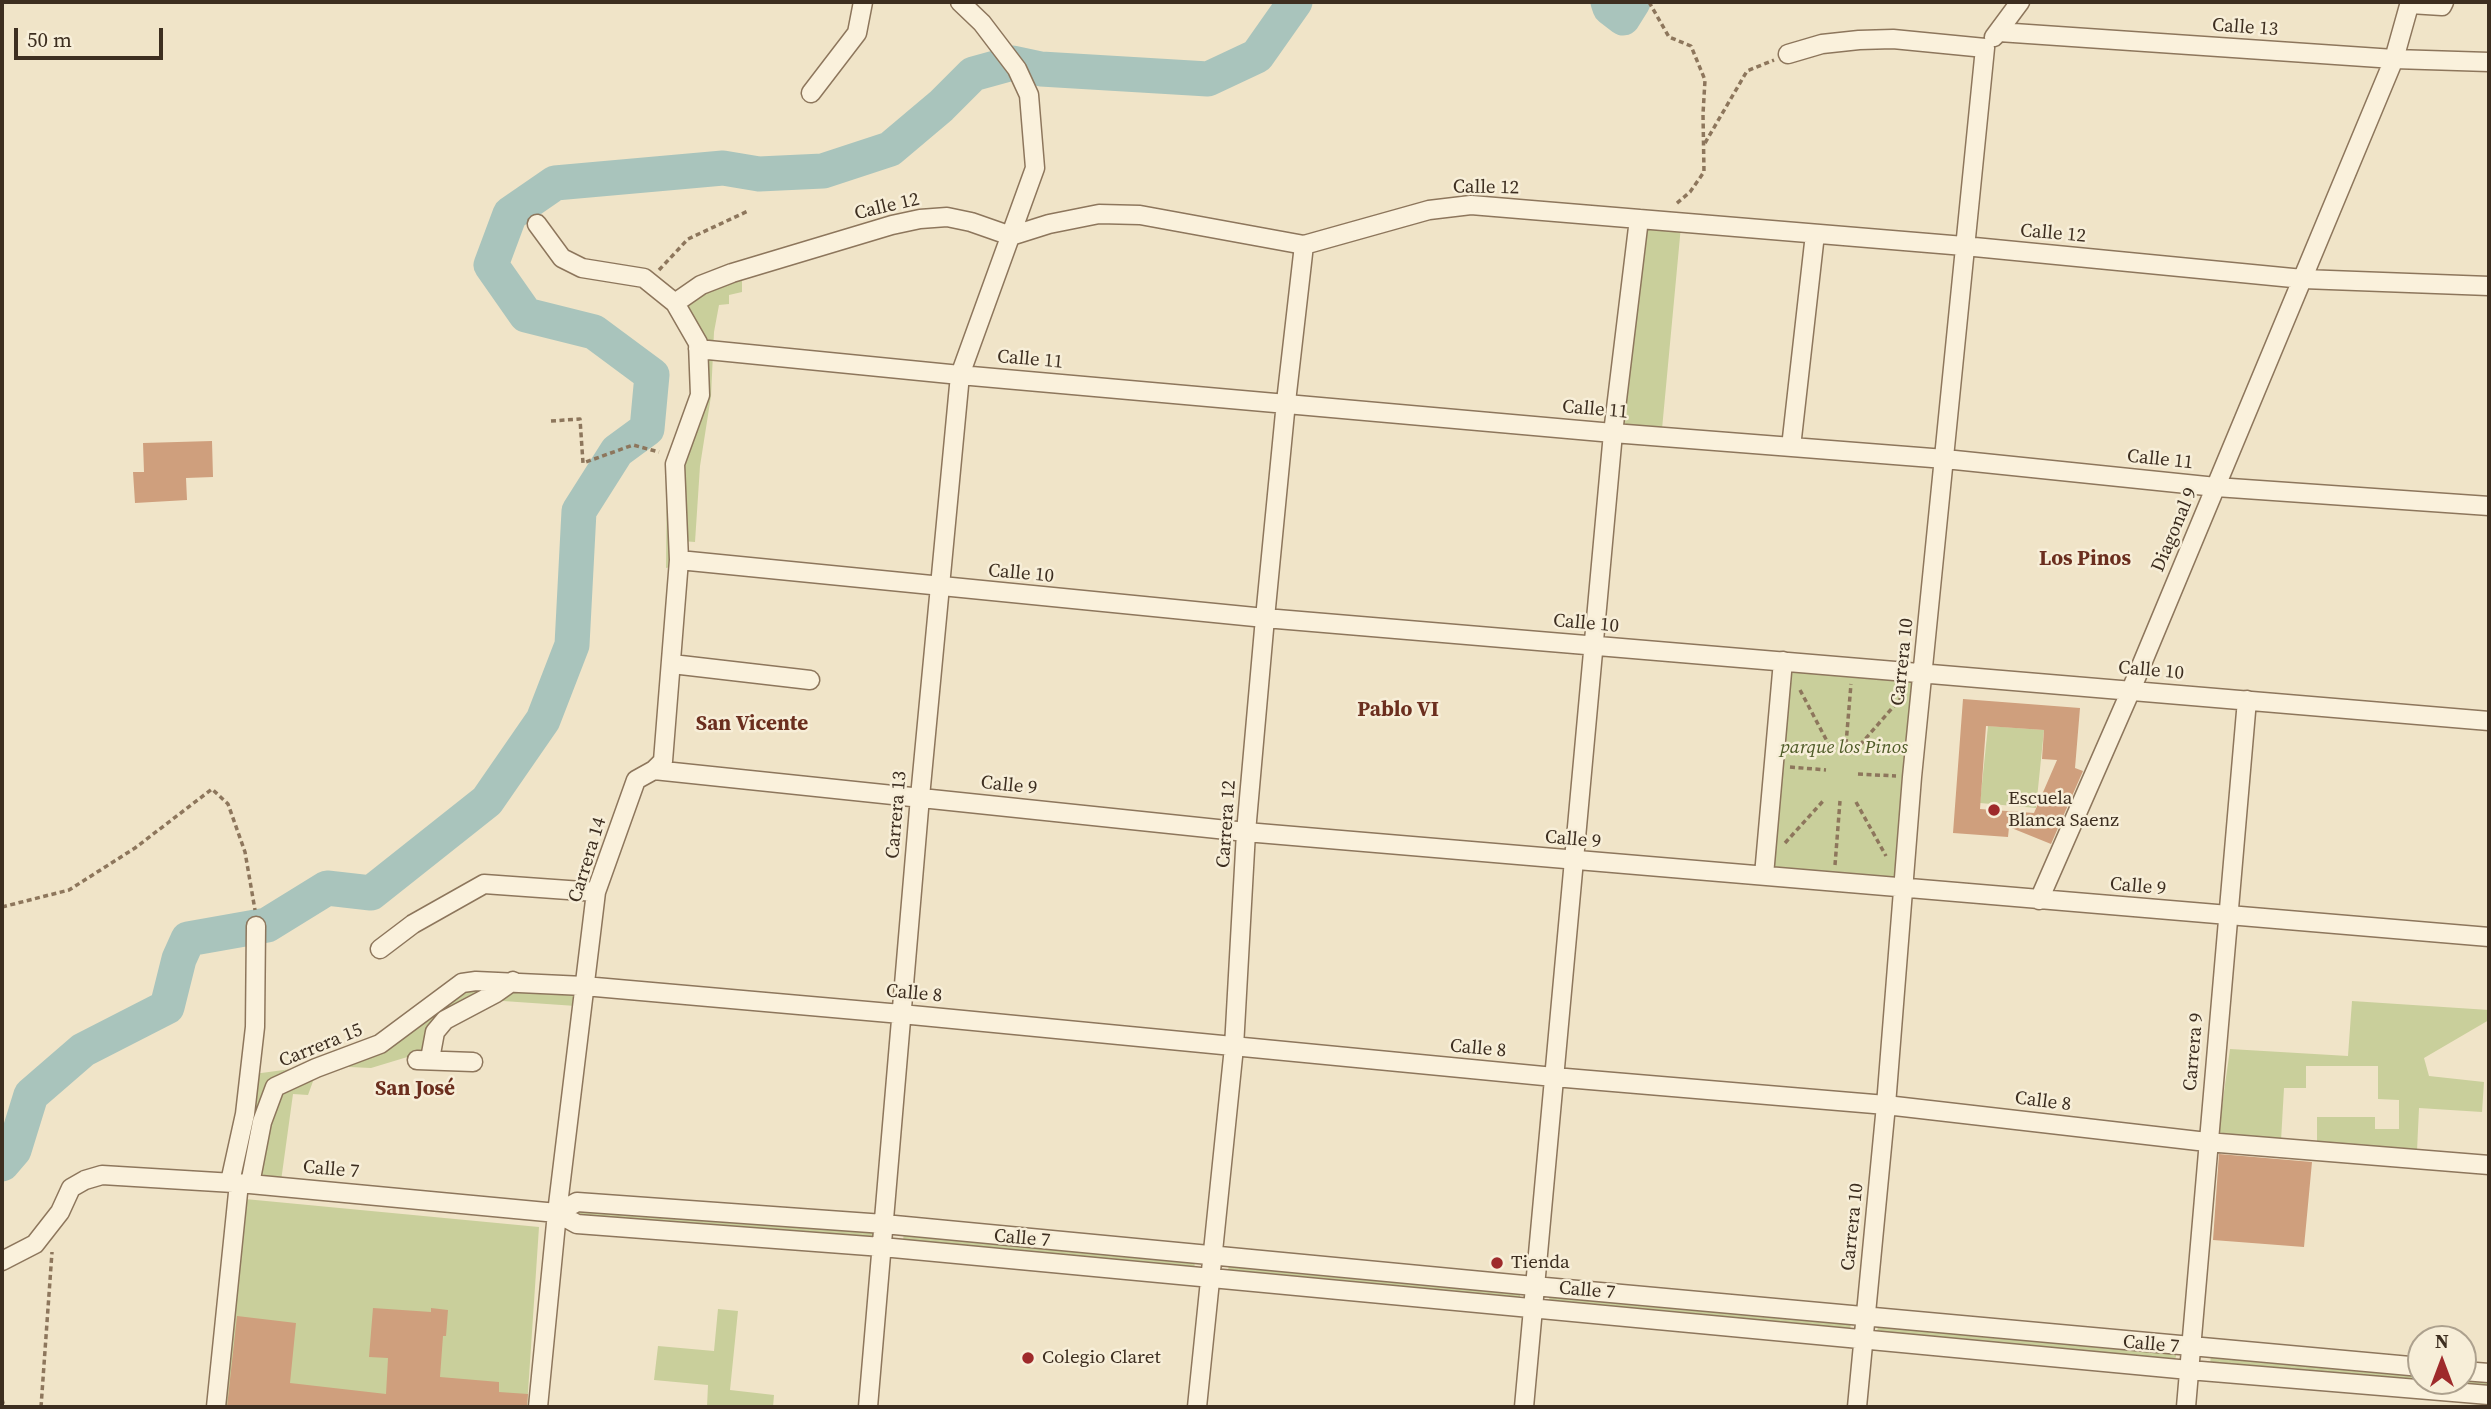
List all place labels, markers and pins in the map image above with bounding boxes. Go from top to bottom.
place label: Escuela Blanca Saenz [2008,788,2119,832]
marker: Escuela Blanca Saenz [1986,802,2002,818]
place label: Tienda [1511,1252,1570,1274]
marker: Tienda [1489,1255,1505,1271]
place label: Colegio Claret [1042,1347,1161,1369]
marker: Colegio Claret [1020,1350,1036,1366]

